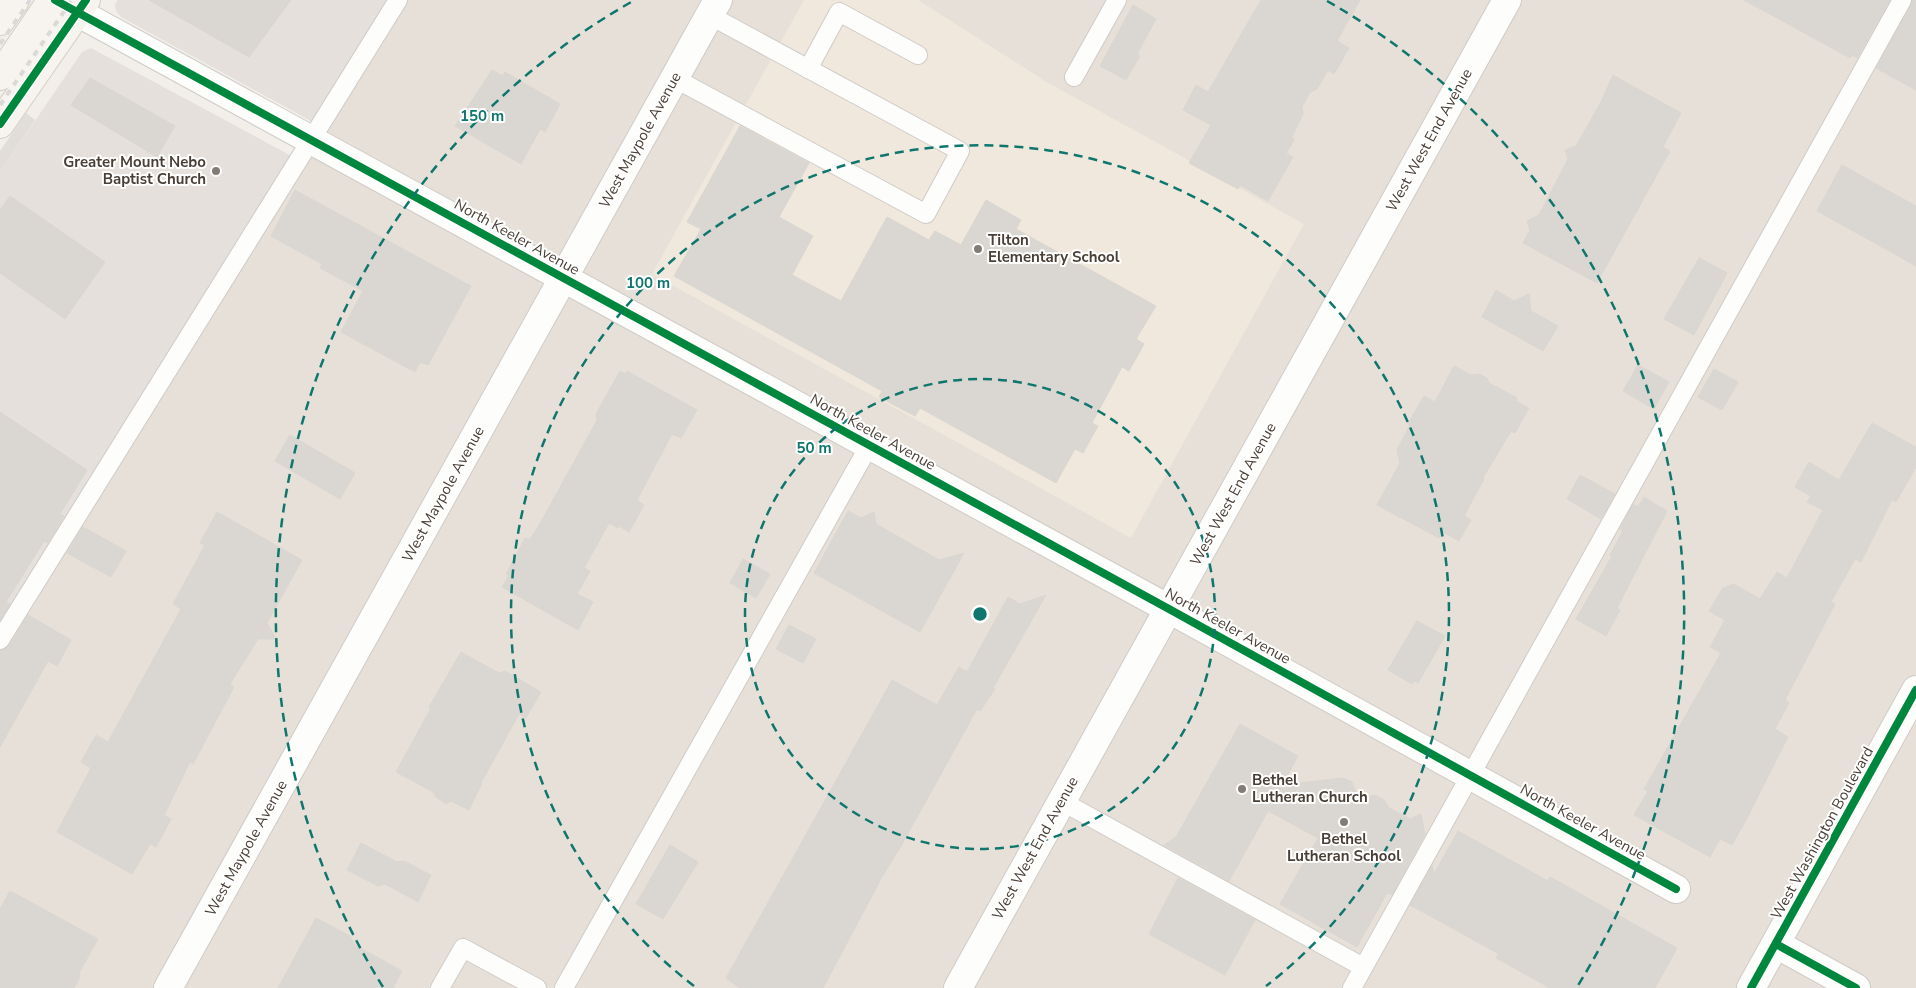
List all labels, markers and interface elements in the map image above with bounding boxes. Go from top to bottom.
street label: West West End Avenue [1381,65,1477,215]
street label: West Maypole Avenue [594,68,686,212]
text: 150 m [460,106,504,126]
place label: Greater Mount Nebo Baptist Church [63,152,206,189]
marker: Greater Mount Nebo Baptist Church [210,165,222,177]
street label: North Keeler Avenue [451,194,583,280]
place label: Tilton Elementary School [988,230,1120,267]
marker: Tilton Elementary School [972,243,984,255]
text: 100 m [626,273,670,293]
street label: North Keeler Avenue [807,389,939,475]
street label: West West End Avenue [1185,419,1281,569]
street label: West Maypole Avenue [397,422,489,566]
text: 50 m [796,438,832,458]
street label: North Keeler Avenue [1162,583,1294,669]
centre of rings [971,605,989,623]
street label: West Washington Boulevard [1766,743,1878,923]
place label: Bethel Lutheran Church [1252,770,1368,807]
street label: West West End Avenue [987,773,1083,923]
street label: West Maypole Avenue [200,776,292,920]
street label: North Keeler Avenue [1517,779,1649,865]
marker: Bethel Lutheran Church [1236,783,1248,795]
marker: Bethel Lutheran School [1338,816,1350,828]
place label: Bethel Lutheran School [1287,829,1401,866]

